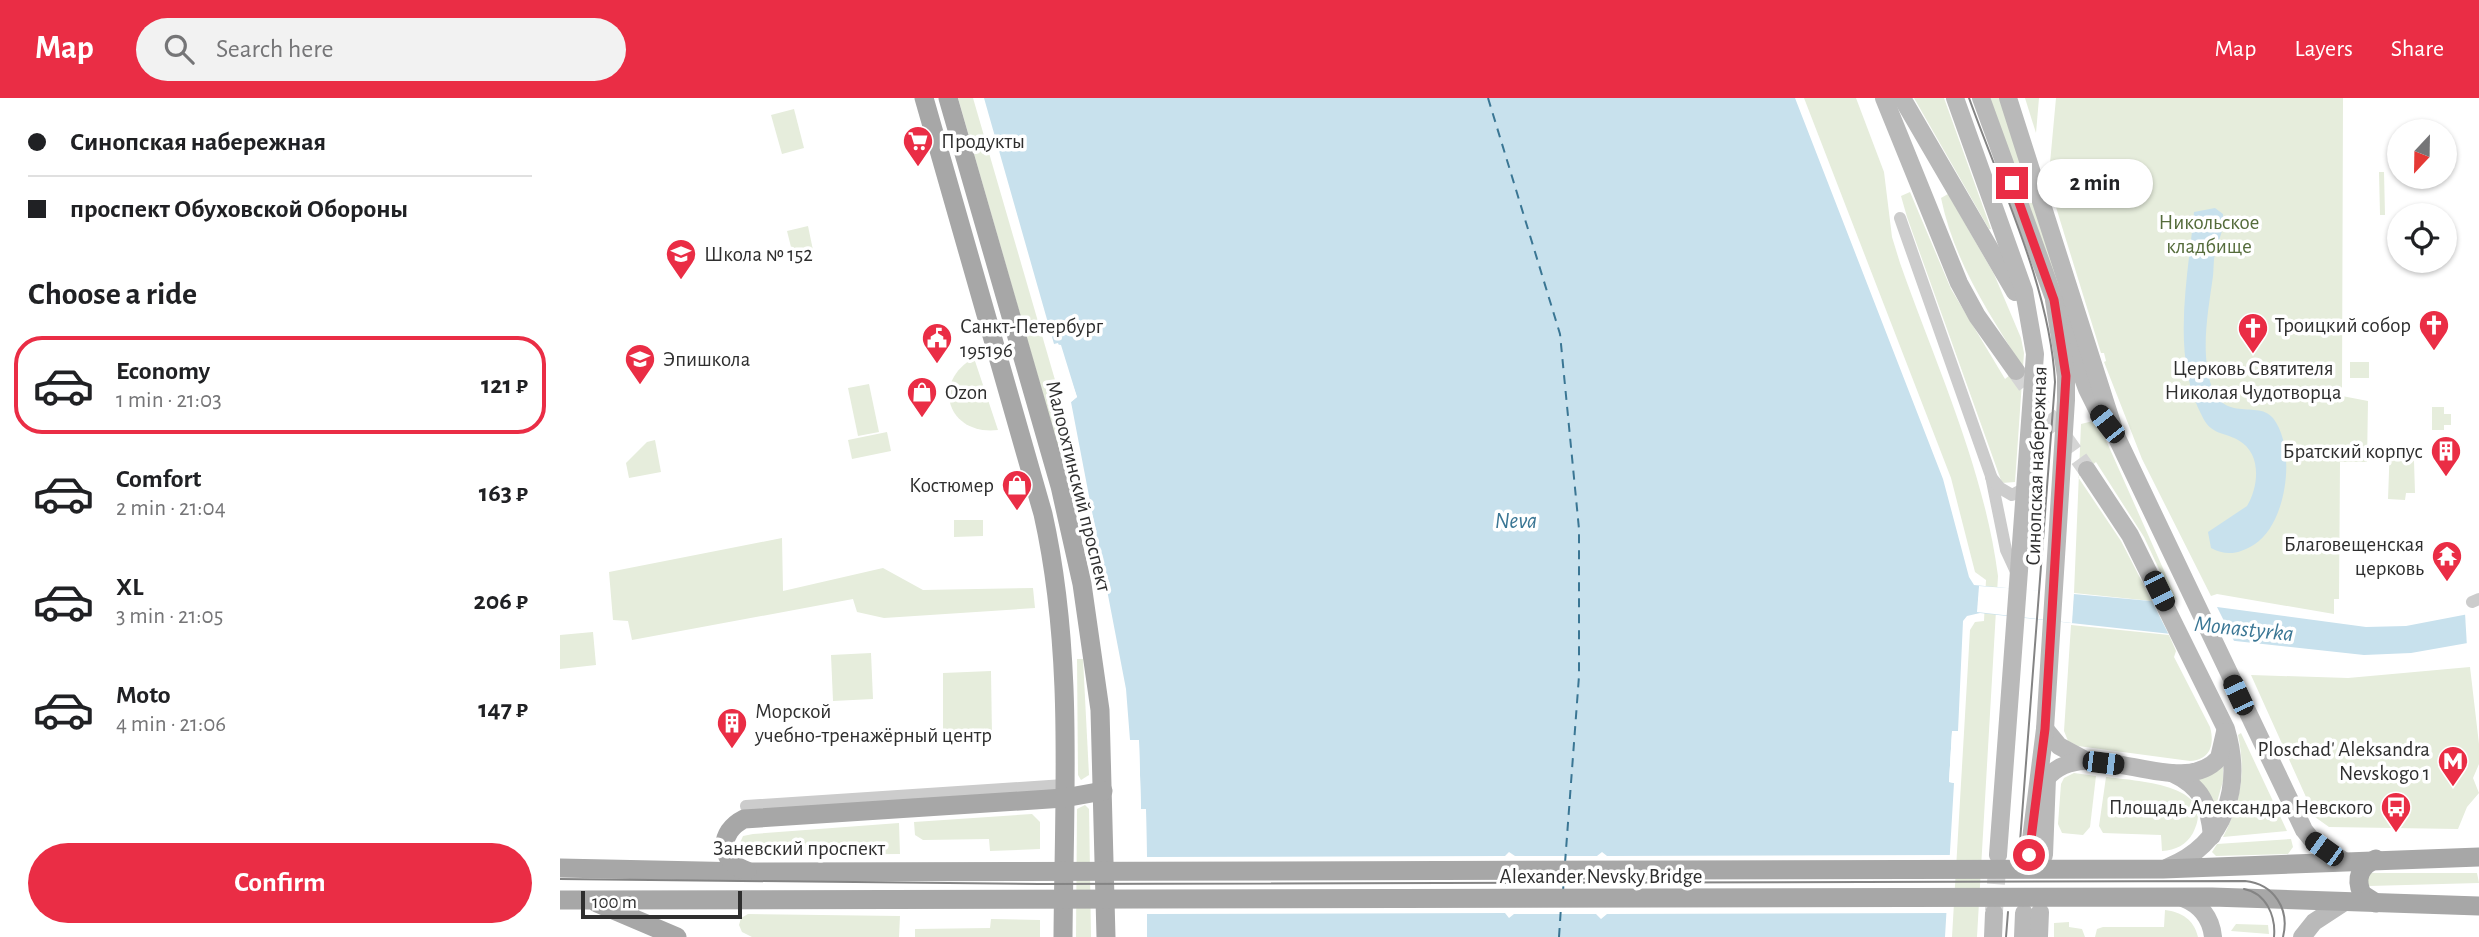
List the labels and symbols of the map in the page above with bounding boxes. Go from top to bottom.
north arrow [2387,119,2457,189]
supermarket icon: Продукты [901,124,935,168]
place label: Продукты [941,131,1025,152]
callout: 2 min [2036,158,2152,208]
route end [1996,167,2028,199]
park label: Никольское кладбище [2159,212,2259,257]
school or university icon: Школа № 152 [664,237,698,281]
place label: Школа № 152 [704,244,813,265]
church icon: Троицкий собор [2417,308,2451,352]
church icon: Церковь Святителя Николая Чудотворца [2236,311,2270,355]
place label: Троицкий собор [2275,315,2411,336]
place label: Санкт-Петербург 195196 [960,316,1104,361]
public building icon: Санкт-Петербург 195196 [920,321,954,365]
school or university icon: Эпишкола [623,342,657,386]
place label: Эпишкола [663,349,751,370]
place label: Церковь Святителя Николая Чудотворца [2164,358,2342,403]
street label: Синопская набережная [2023,366,2050,566]
shop icon: Ozon [905,375,939,419]
street label: Малоохтинский проспект [1042,378,1115,594]
place label: Ozon [945,382,988,403]
car [2086,401,2129,447]
building icon: Братский корпус [2429,434,2463,478]
place label: Братский корпус [2282,441,2423,462]
shop icon: Костюмер [1000,468,1034,512]
place label: Костюмер [909,475,994,496]
water label: Neva [1495,510,1537,533]
place label: Благовещенская церковь [2284,534,2424,579]
temple icon: Благовещенская церковь [2430,539,2464,583]
car [2141,568,2178,614]
water label: Monastyrka [2193,613,2295,646]
car [2220,672,2257,718]
place label: Морской учебно-тренажёрный центр [754,701,992,746]
building icon: Морской учебно-тренажёрный центр [715,706,749,750]
place label: Ploschad' Aleksandra Nevskogo 1 [2257,739,2430,784]
metro station icon: Ploschad' Aleksandra Nevskogo 1 [2436,744,2470,788]
car [2081,750,2126,776]
bus stop icon: Площадь Александра Невского [2379,790,2413,834]
place label: Площадь Александра Невского [2109,797,2373,818]
car [2301,828,2348,870]
street label: Заневский проспект [713,838,885,859]
route start [2013,839,2045,871]
street label: Alexander Nevsky Bridge [1500,866,1702,887]
scale bar [581,888,742,920]

